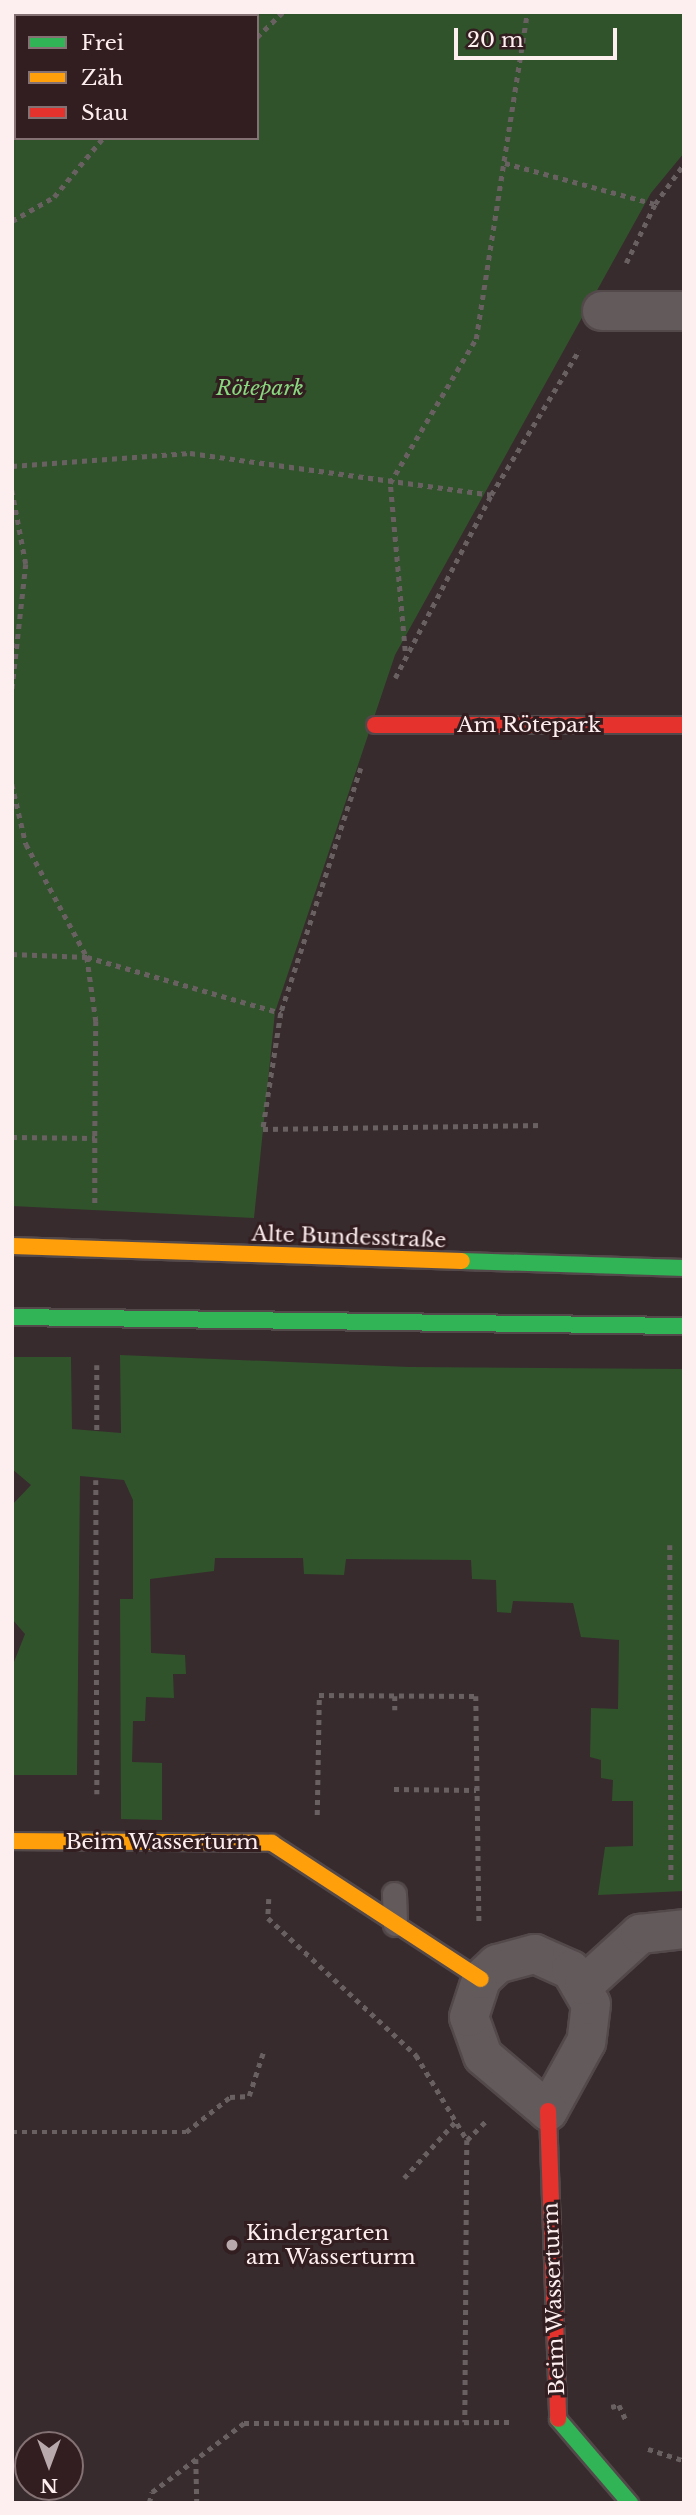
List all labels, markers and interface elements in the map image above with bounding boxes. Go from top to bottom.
legend [14,14,259,140]
scale bar [458,14,621,58]
text: 20 m [467,27,524,53]
text: Frei [81,30,124,56]
text: Zäh [81,65,123,91]
text: Stau [81,100,128,126]
park label: Rötepark [216,375,304,401]
street label: Am Rötepark [457,712,601,738]
street label: Alte Bundesstraße [251,1221,447,1253]
street label: Beim Wasserturm [65,1829,259,1855]
street label: Beim Wasserturm [538,2202,570,2396]
place label: Kindergarten am Wasserturm [246,2220,416,2270]
marker: Kindergarten am Wasserturm [224,2237,240,2253]
north arrow [14,2431,84,2501]
text: N [40,2474,58,2497]

